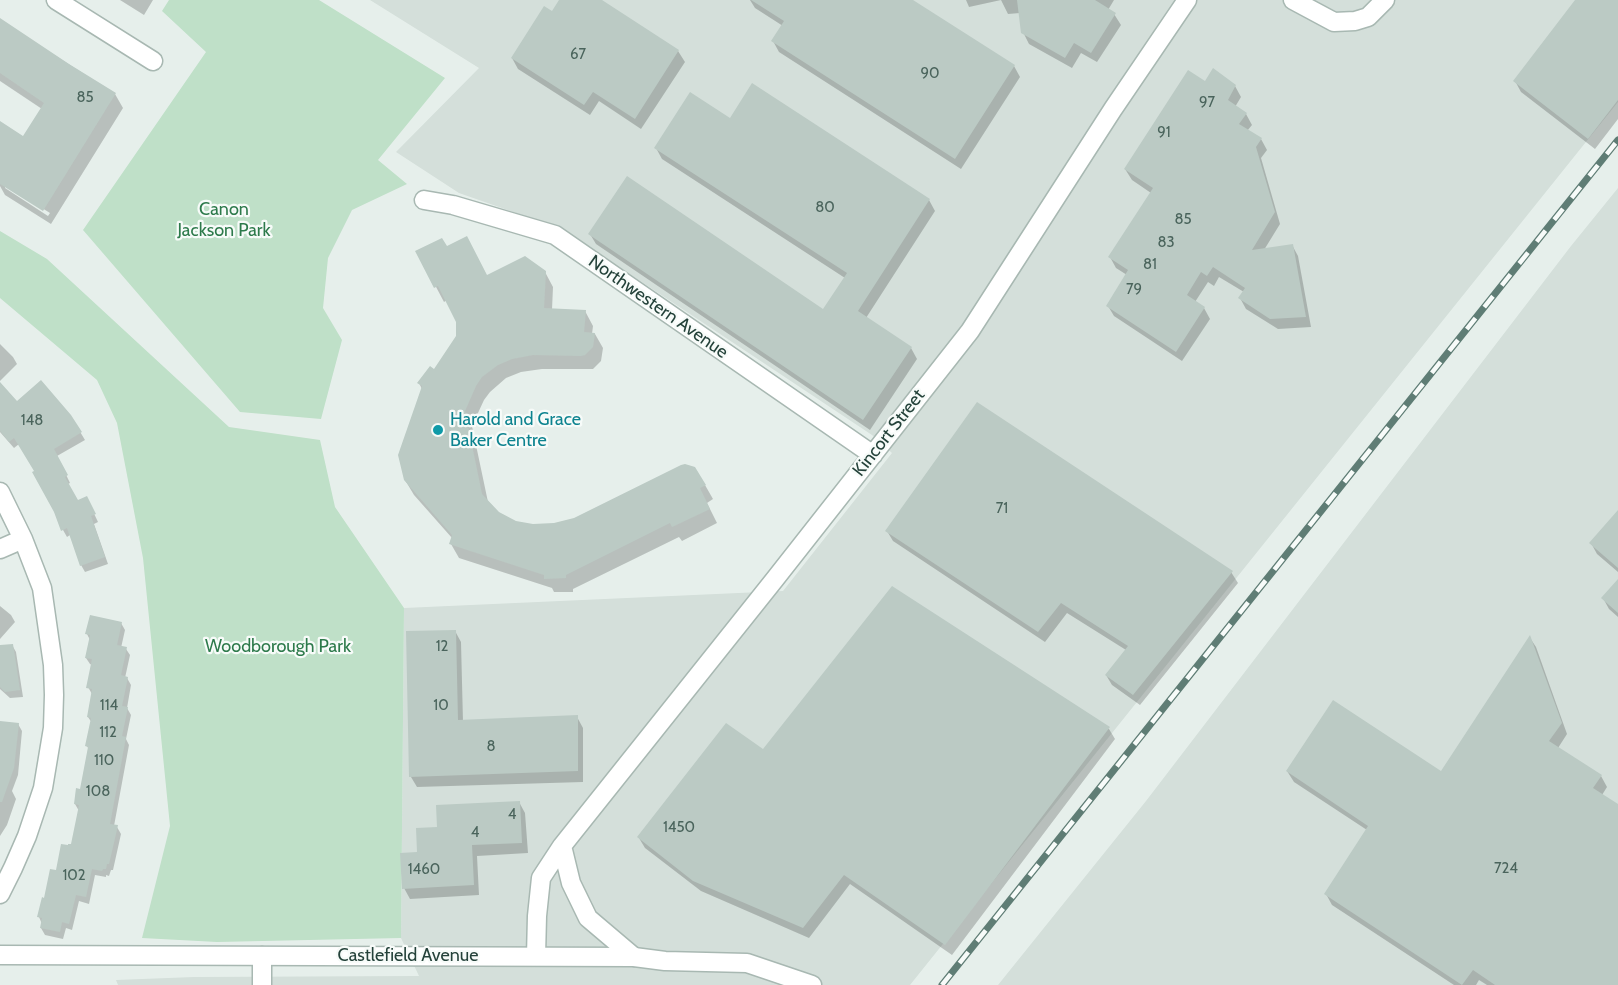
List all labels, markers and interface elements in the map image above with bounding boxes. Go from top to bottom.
house number: 67 [570,46,586,64]
house number: 90 [921,65,939,83]
house number: 85 [76,89,94,107]
house number: 97 [1199,94,1215,112]
house number: 91 [1157,124,1171,142]
park label: Canon Jackson Park [177,199,271,242]
house number: 80 [815,199,835,217]
house number: 85 [1174,211,1192,229]
house number: 83 [1157,234,1175,252]
street label: Northwestern Avenue [584,251,732,363]
house number: 81 [1143,256,1157,274]
house number: 79 [1126,281,1142,299]
street label: Kincort Street [848,385,930,481]
place label: Harold and Grace Baker Centre [450,409,581,452]
house number: 148 [21,412,43,430]
marker: Harold and Grace Baker Centre [431,423,445,437]
house number: 71 [996,500,1008,518]
park label: Woodborough Park [205,636,351,658]
house number: 12 [436,638,448,656]
house number: 114 [100,697,118,715]
house number: 10 [433,697,449,715]
house number: 112 [99,724,117,742]
house number: 8 [486,738,496,756]
house number: 110 [94,752,114,770]
house number: 108 [86,783,110,801]
house number: 4 [508,806,516,824]
house number: 1450 [663,819,695,837]
house number: 4 [471,824,479,842]
house number: 724 [1494,860,1518,878]
house number: 1460 [408,861,440,879]
house number: 102 [62,867,86,885]
street label: Castlefield Avenue [338,945,478,967]

